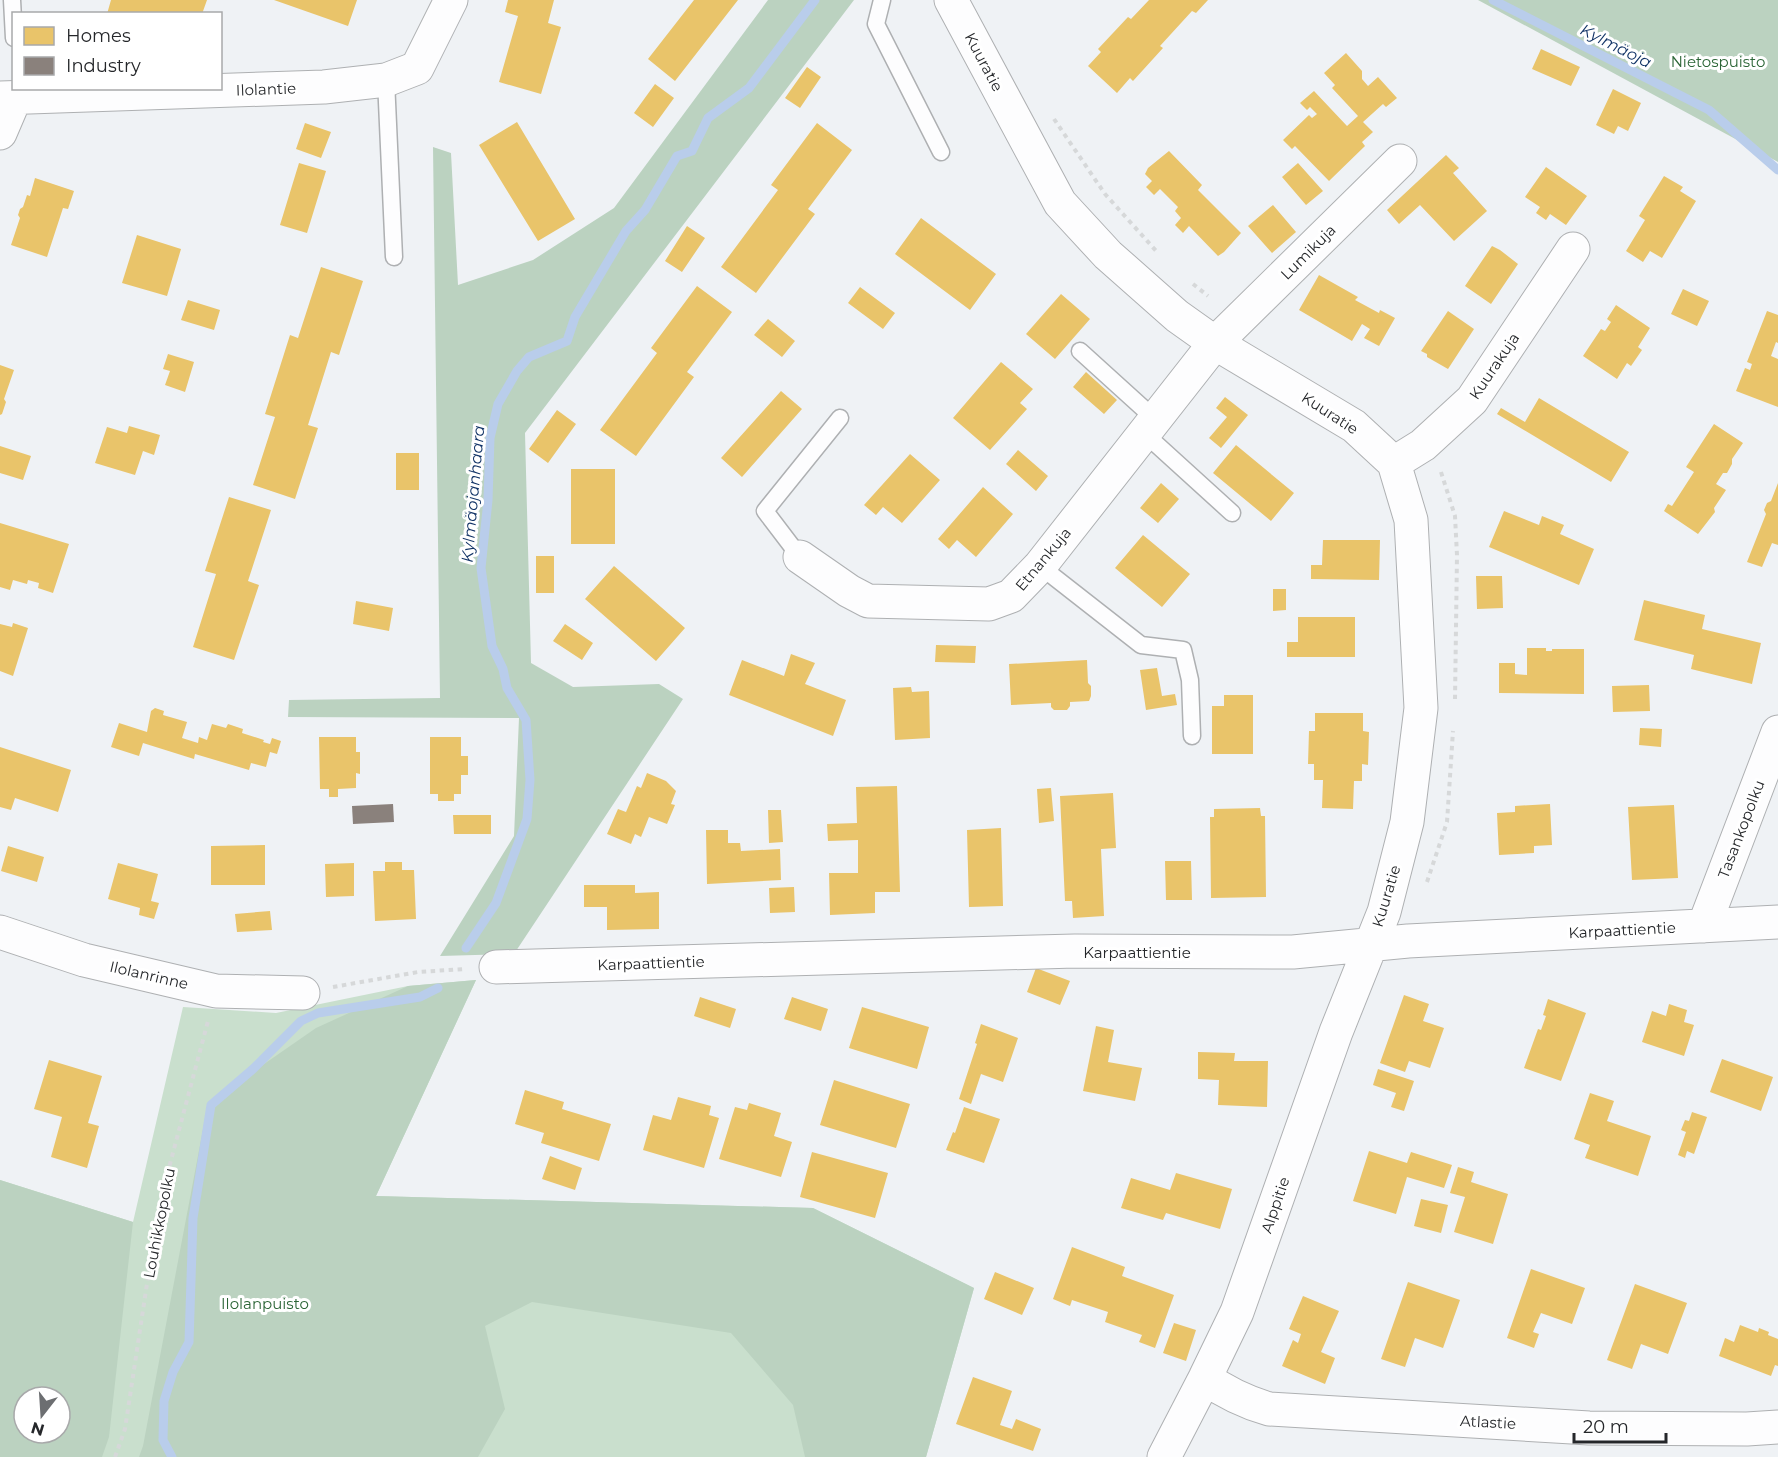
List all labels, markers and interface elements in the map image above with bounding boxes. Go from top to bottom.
legend [12,12,222,90]
water label: Kylmäoja [1577,20,1655,72]
text: Homes [66,25,131,47]
street label: Kuuratie [961,29,1007,95]
park label: Nietospuisto [1671,52,1765,71]
text: Industry [66,55,141,77]
street label: Ilolantie [236,78,296,100]
street label: Lumikuja [1276,220,1340,284]
street label: Kuurakuja [1465,329,1523,403]
street label: Kuuratie [1298,388,1362,438]
water label: Kylmäojanhaara [458,424,488,563]
street label: Etnankuja [1011,523,1075,595]
street label: Tasankopolku [1714,777,1768,881]
street label: Kuuratie [1368,863,1404,929]
street label: Karpaattientie [1568,918,1676,942]
street label: Karpaattientie [1083,943,1191,962]
street label: Karpaattientie [597,952,705,974]
street label: Ilolanrinne [108,957,190,993]
street label: Louhikkopolku [139,1166,179,1280]
street label: Alppitie [1257,1174,1293,1236]
park label: Ilolanpuisto [221,1294,309,1313]
north arrow [12,1385,72,1445]
scale bar [1574,1406,1666,1444]
street label: Atlastie [1459,1411,1517,1433]
text: 20 m [1583,1416,1629,1438]
text: N [29,1418,47,1440]

